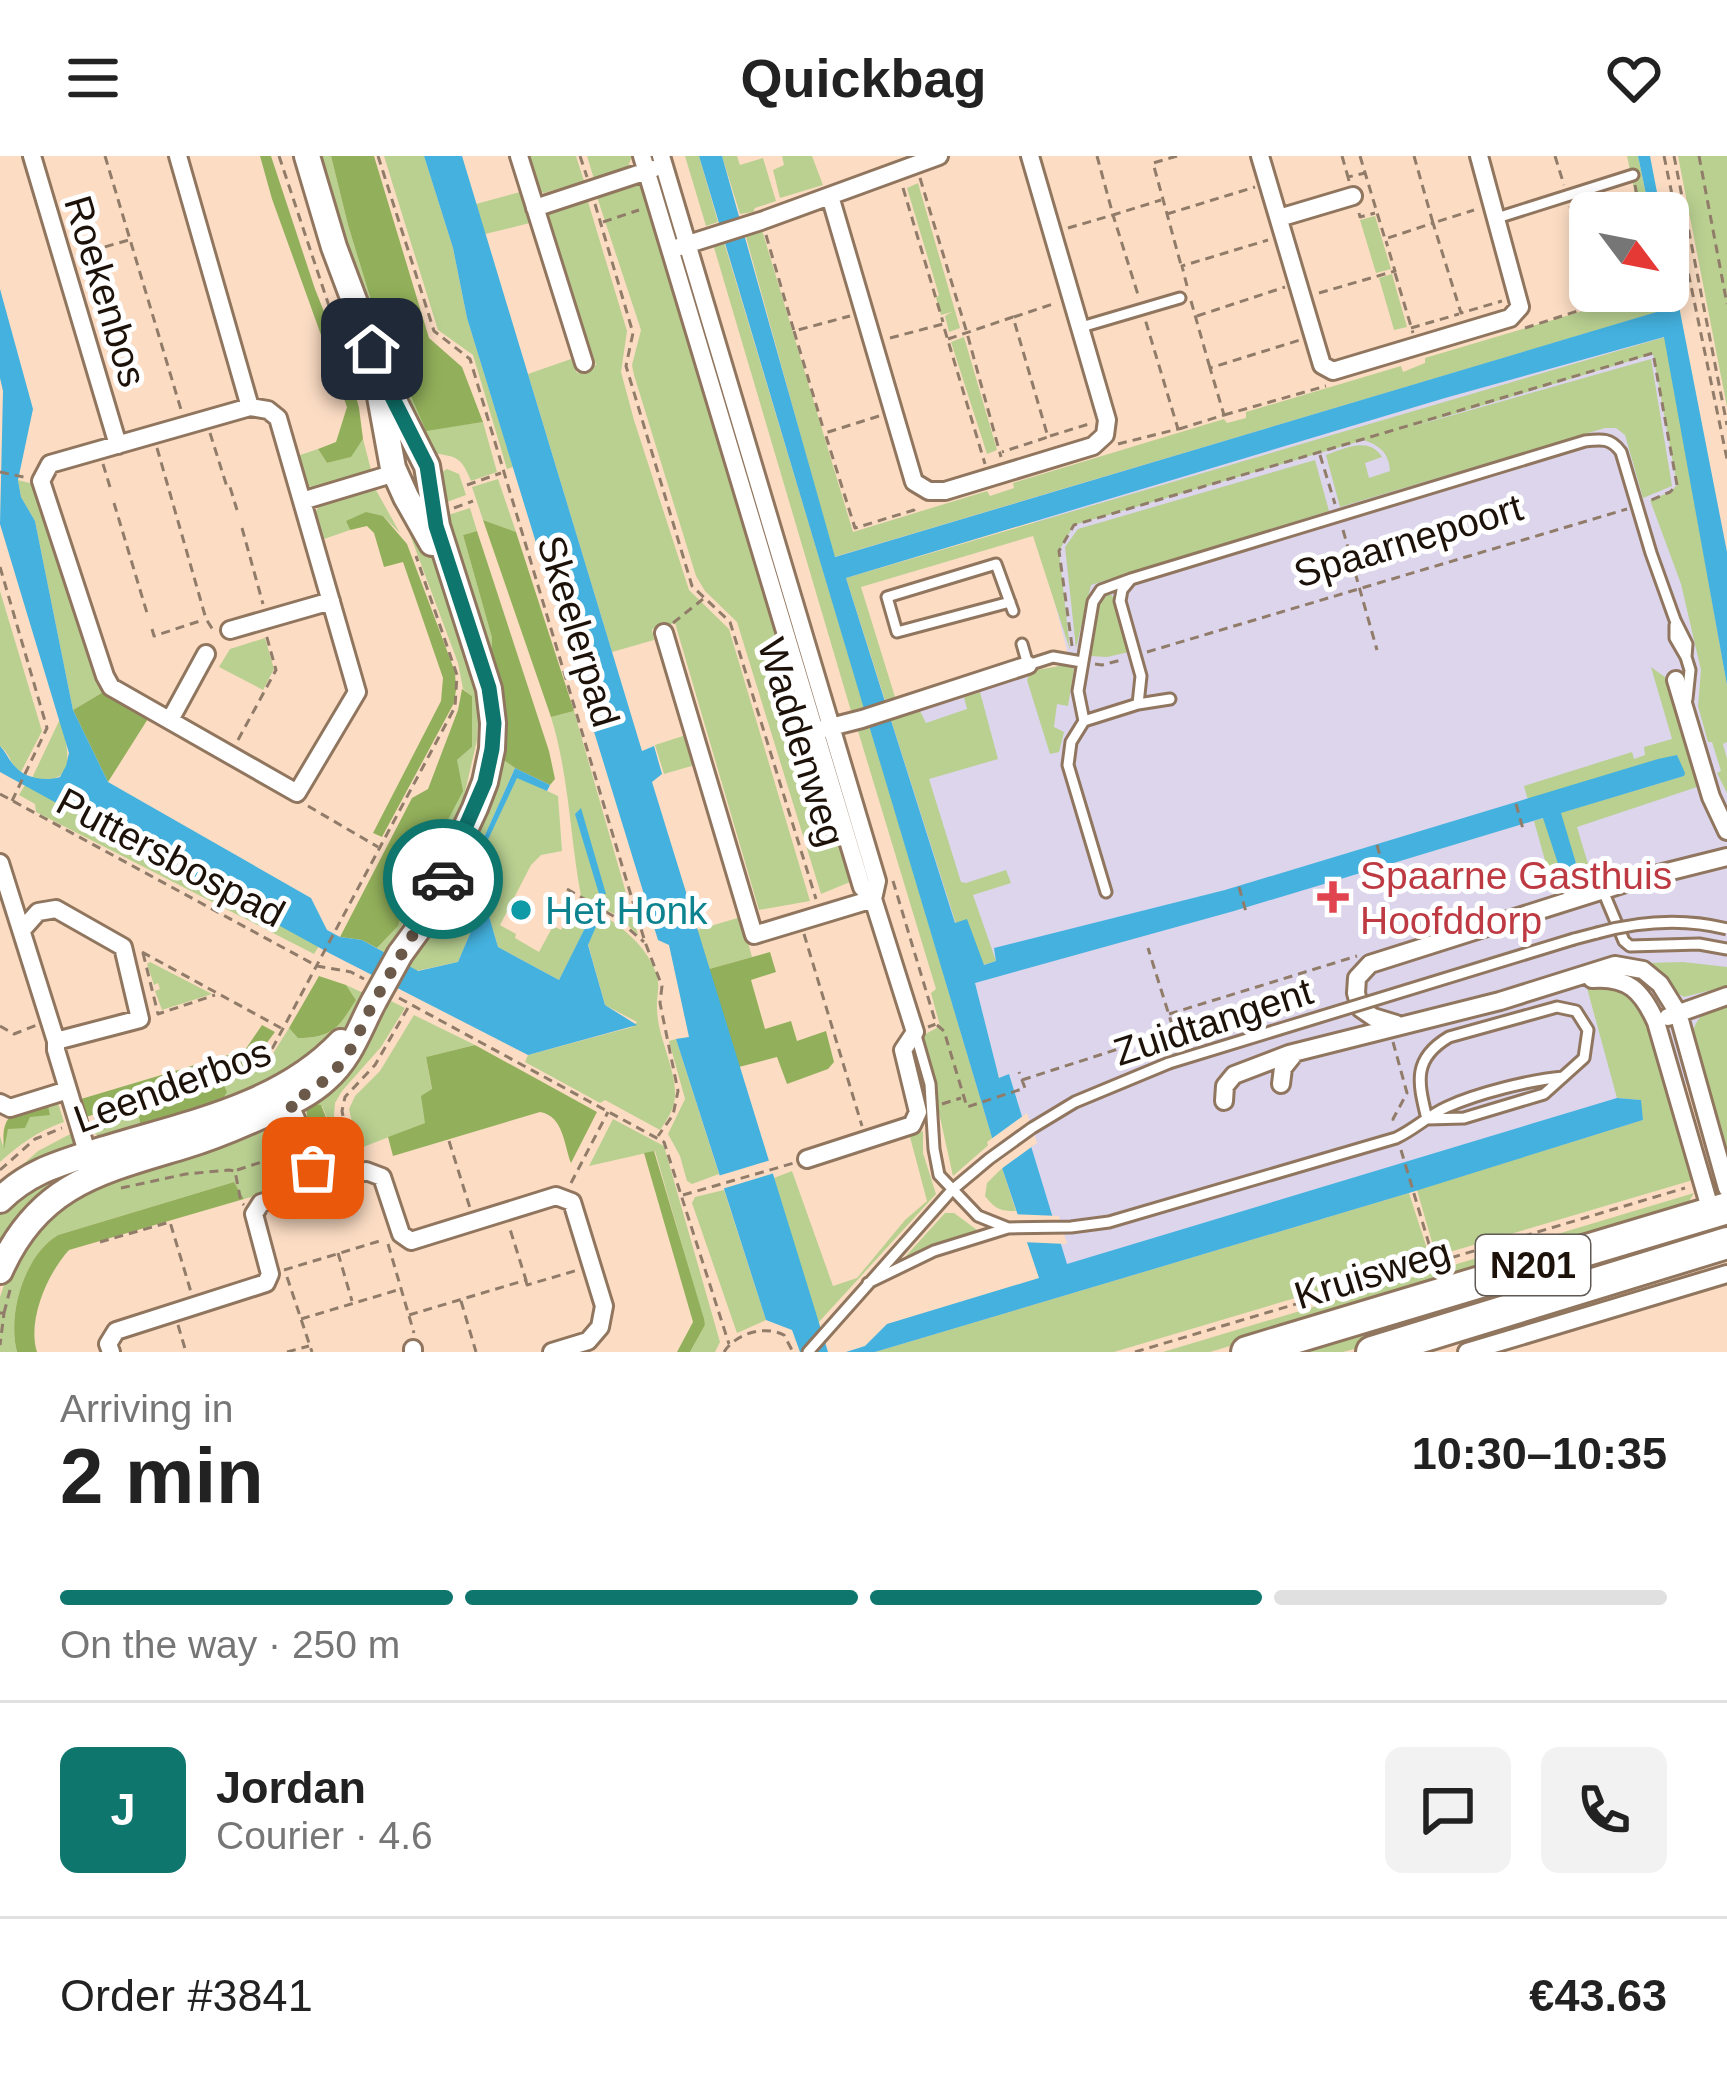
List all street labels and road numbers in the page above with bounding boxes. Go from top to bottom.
street label: Roekenbos [56,191,155,392]
street label: Spaarnepoort [1289,485,1528,596]
street label: Skeelerpad [529,531,628,732]
street label: Waddenweg [749,633,854,851]
street label: Puttersbospad [50,779,292,935]
street label: Zuidtangent [1109,969,1318,1074]
street label: Leenderbos [68,1030,276,1141]
street label: Kruisweg [1289,1229,1455,1317]
road number: N201 [1476,1235,1590,1295]

